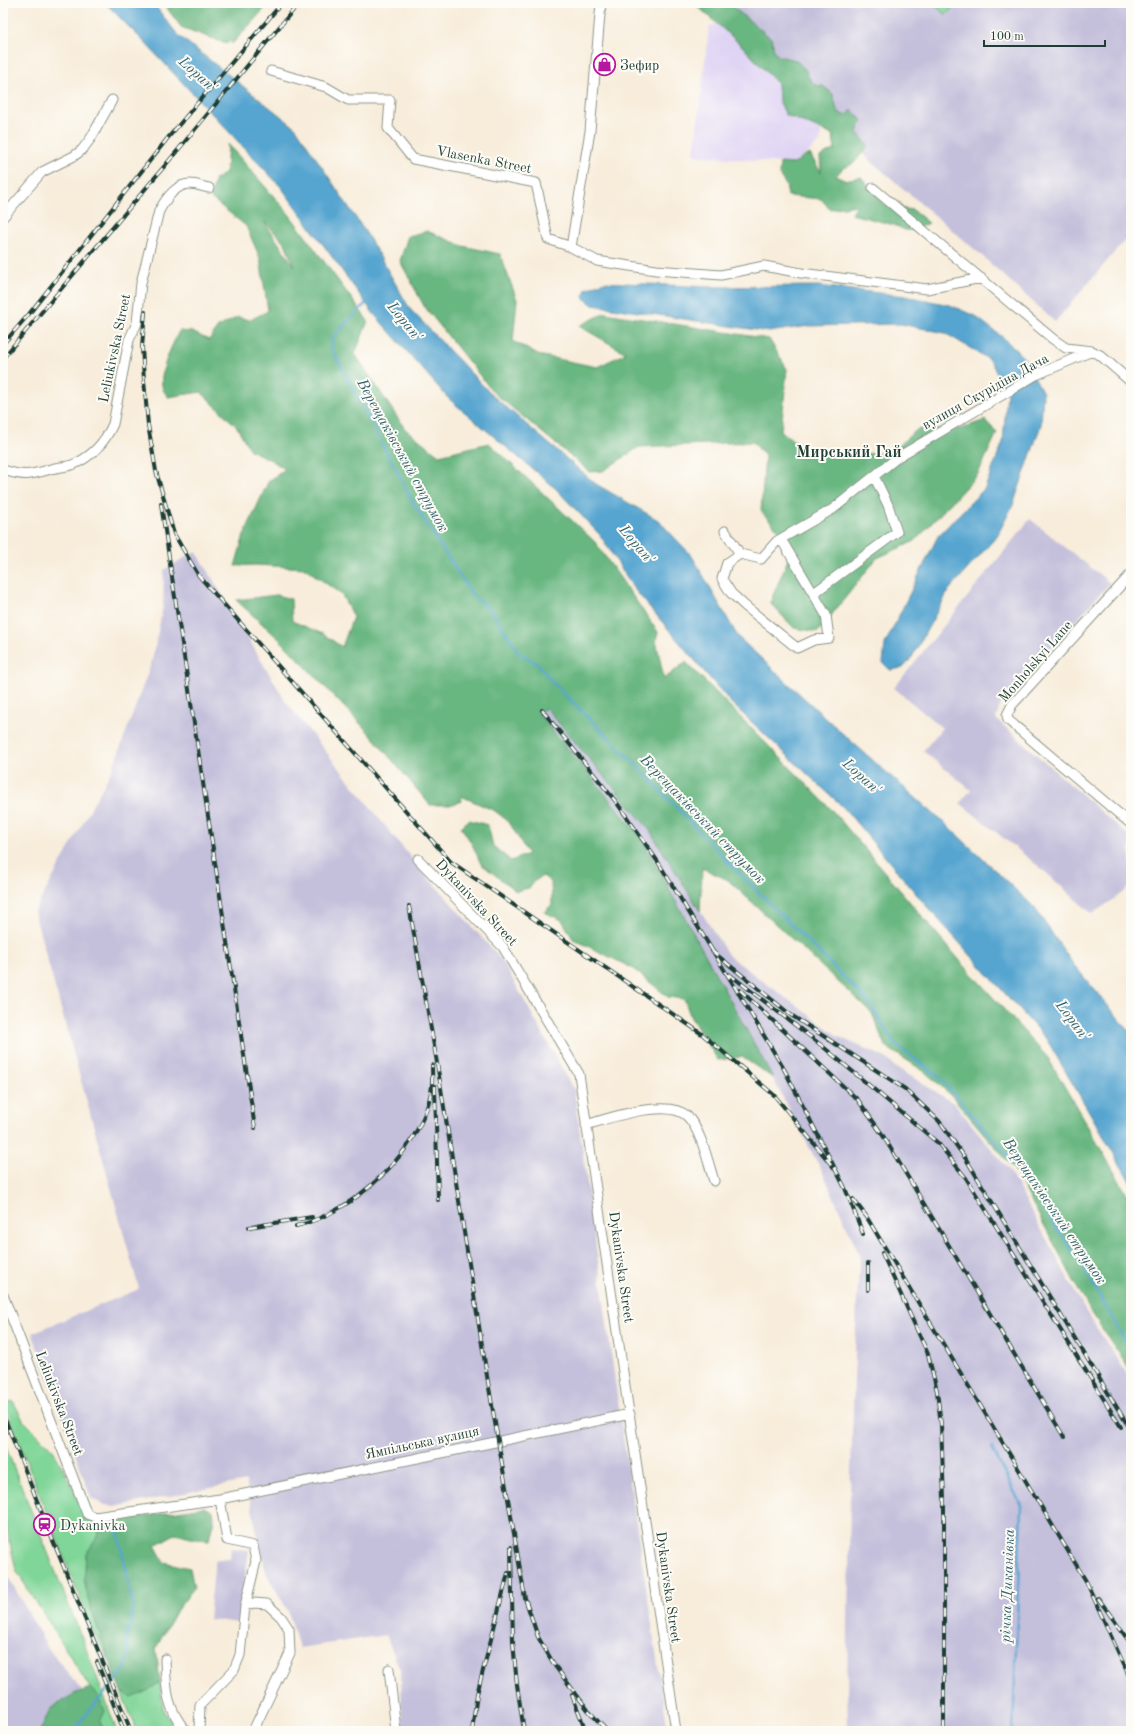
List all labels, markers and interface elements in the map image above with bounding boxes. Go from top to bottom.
scale bar [984,22,1105,48]
text: 100 m [990,31,1024,43]
shop icon: Зефир [592,52,618,78]
water label: Lopan' [174,54,219,96]
place label: Зефир [620,59,659,74]
street label: Vlasenka Street [435,144,533,176]
street label: Leliukivska Street [97,293,133,404]
water label: Lopan' [383,299,424,345]
street label: вулиця Скурідіна Дача [920,351,1051,432]
water label: Верещаківський струмок [353,376,450,535]
district label: Мирський Гай [796,445,902,461]
water label: Lopan' [615,522,656,567]
street label: Monholskyi Lane [997,618,1075,705]
water label: Верещаківський струмок [636,752,767,887]
water label: Lopan' [838,756,883,798]
street label: Dykanivska Street [433,857,520,949]
water label: Lopan' [1052,997,1092,1044]
water label: Верещаківський струмок [999,1135,1108,1288]
street label: Dykanivska Street [606,1210,636,1324]
street label: Leliukivska Street [33,1349,85,1458]
street label: Ямпільська вулиця [364,1424,481,1462]
station icon: Dykanіvka [31,1512,57,1538]
place label: Dykanіvka [60,1519,126,1533]
water label: річка Диканівка [999,1529,1018,1645]
street label: Dykanivska Street [653,1530,683,1644]

